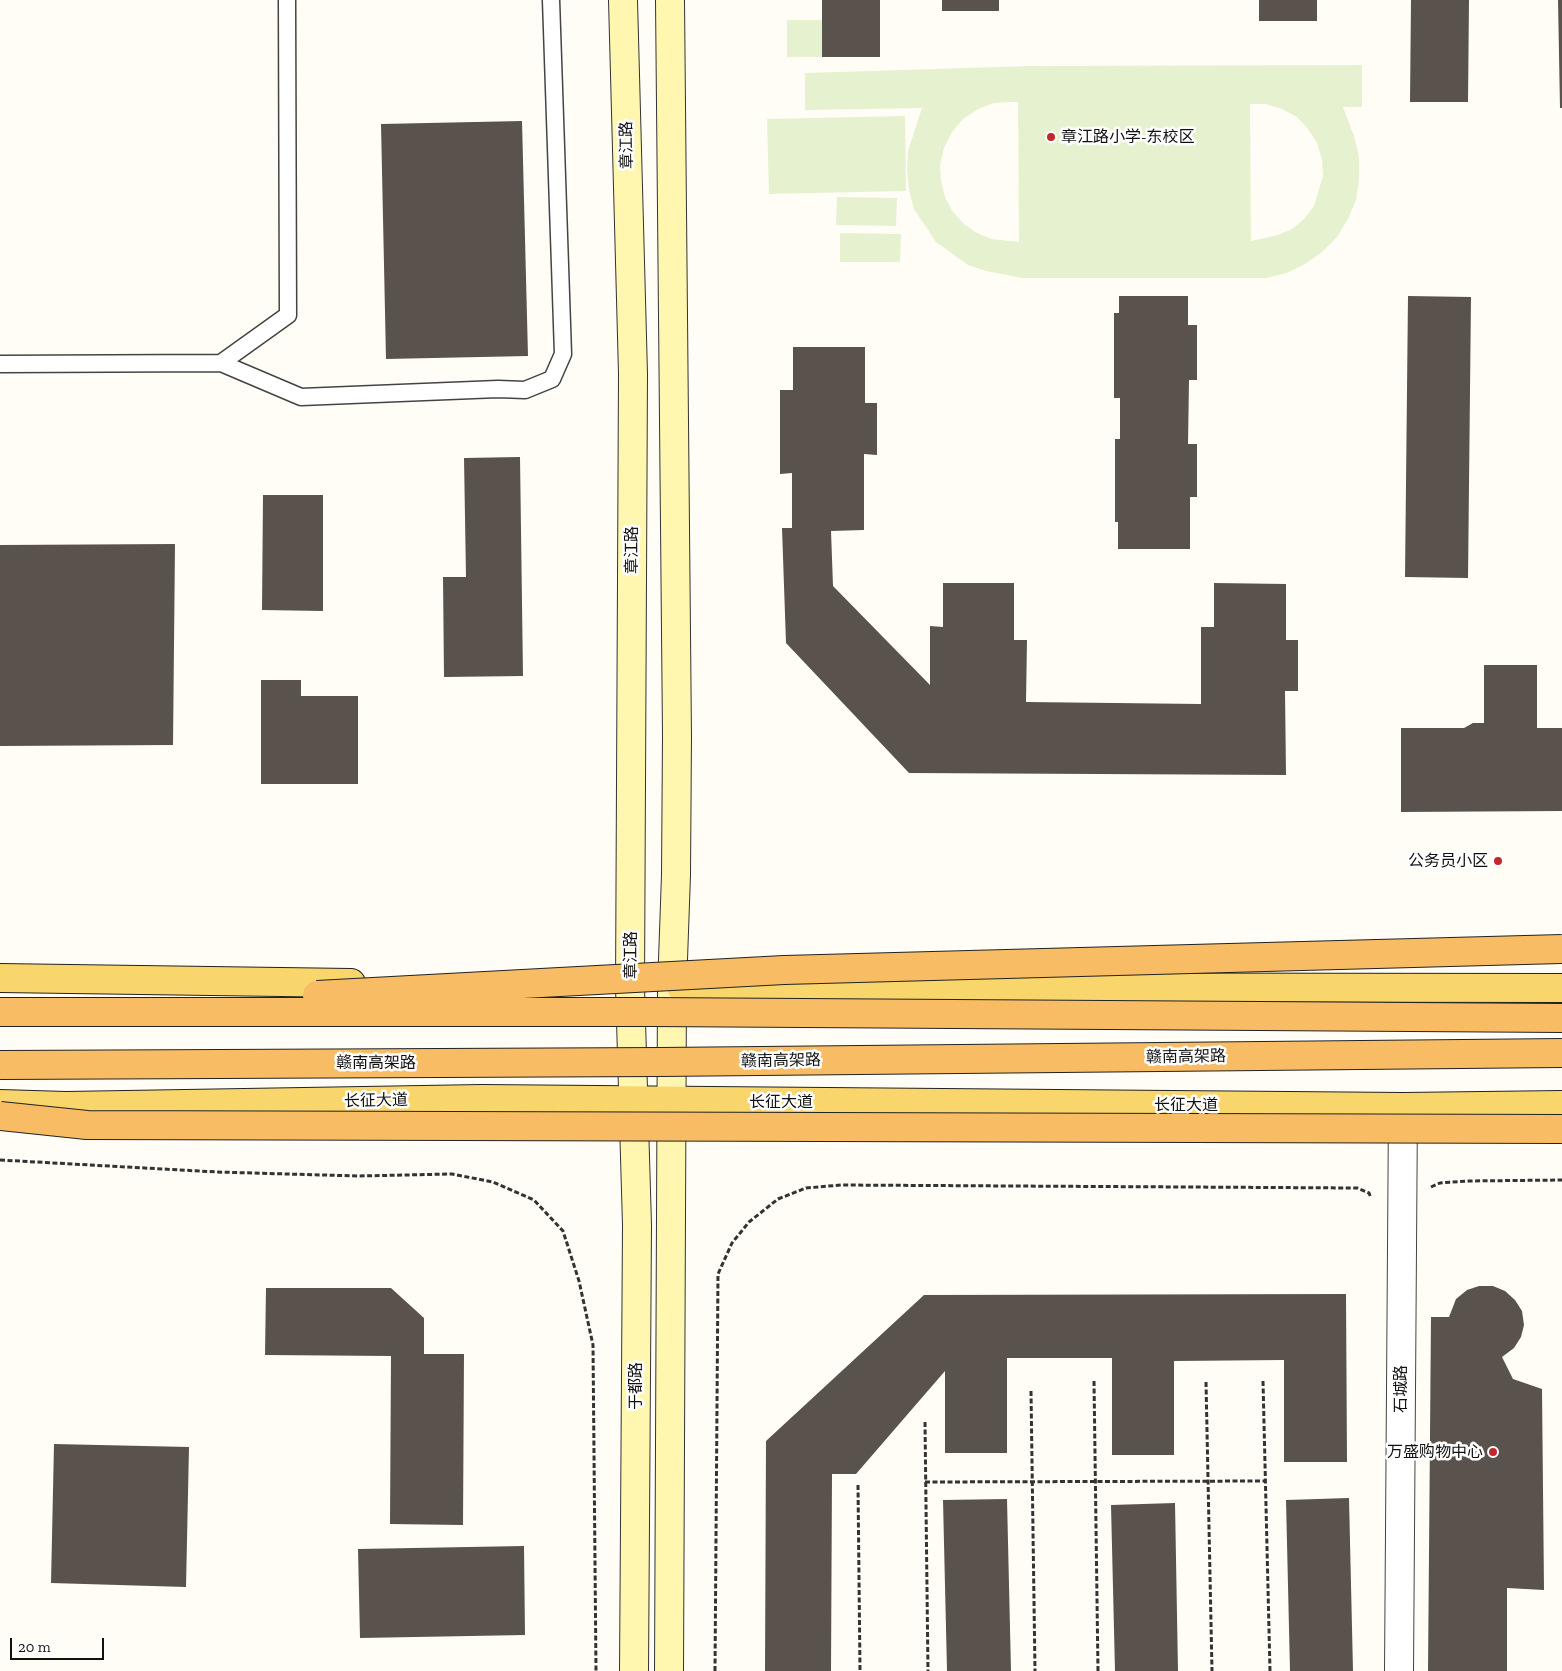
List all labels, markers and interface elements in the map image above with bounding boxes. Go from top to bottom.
street label: 章江路 [617,121,637,169]
place label: 章江路小学-东校区 [1061,127,1195,147]
marker: 章江路小学-东校区 [1045,131,1057,143]
street label: 章江路 [622,526,642,574]
place label: 公务员小区 [1408,851,1488,871]
marker: 公务员小区 [1492,855,1504,867]
street label: 章江路 [621,931,641,979]
street label: 赣南高架路 [1146,1047,1226,1067]
street label: 赣南高架路 [741,1051,821,1071]
street label: 赣南高架路 [336,1053,416,1073]
street label: 长征大道 [344,1091,408,1111]
street label: 长征大道 [749,1092,813,1112]
street label: 长征大道 [1154,1095,1218,1115]
street label: 于都路 [626,1362,646,1410]
street label: 石城路 [1391,1365,1411,1413]
place label: 万盛购物中心 [1387,1442,1483,1462]
marker: 万盛购物中心 [1487,1446,1499,1458]
scale bar [12,1628,106,1660]
text: 20 m [18,1638,51,1656]

